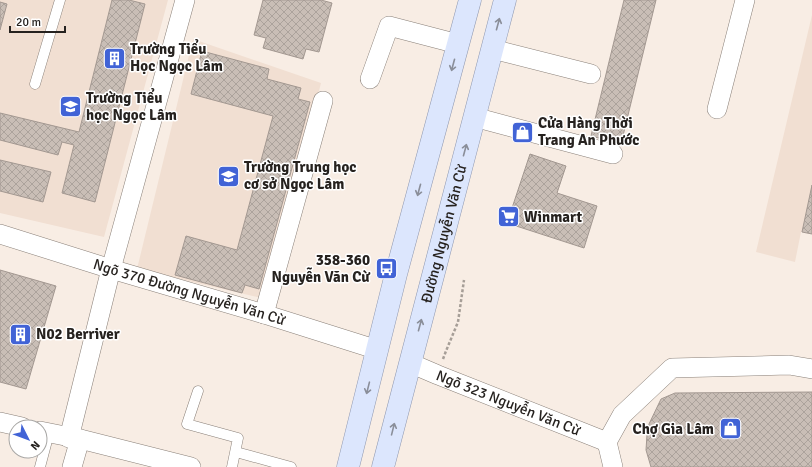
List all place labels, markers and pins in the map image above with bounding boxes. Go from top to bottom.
place label: Trường Tiểu Học Ngọc Lâm [130,38,223,75]
building icon: Trường Tiểu Học Ngọc Lâm [101,45,127,71]
place label: Trường Tiểu học Ngọc Lâm [86,87,177,124]
school or university icon: Trường Tiểu học Ngọc Lâm [57,94,83,120]
place label: Cửa Hàng Thời Trang An Phước [538,114,639,149]
shop icon: Cửa Hàng Thời Trang An Phước [509,119,535,145]
place label: Trường Trung học cơ sở Ngọc Lâm [244,158,356,193]
school or university icon: Trường Trung học cơ sở Ngọc Lâm [215,163,241,189]
supermarket icon: Winmart [495,204,521,230]
place label: Winmart [524,208,583,226]
place label: 358-360 Nguyễn Văn Cừ [272,251,371,286]
bus stop icon: 358-360 Nguyễn Văn Cừ [373,256,399,282]
building icon: N02 Berriver [8,321,34,347]
place label: N02 Berriver [36,325,120,343]
shop icon: Chợ Gia Lâm [717,416,743,442]
place label: Chợ Gia Lâm [633,420,714,438]

